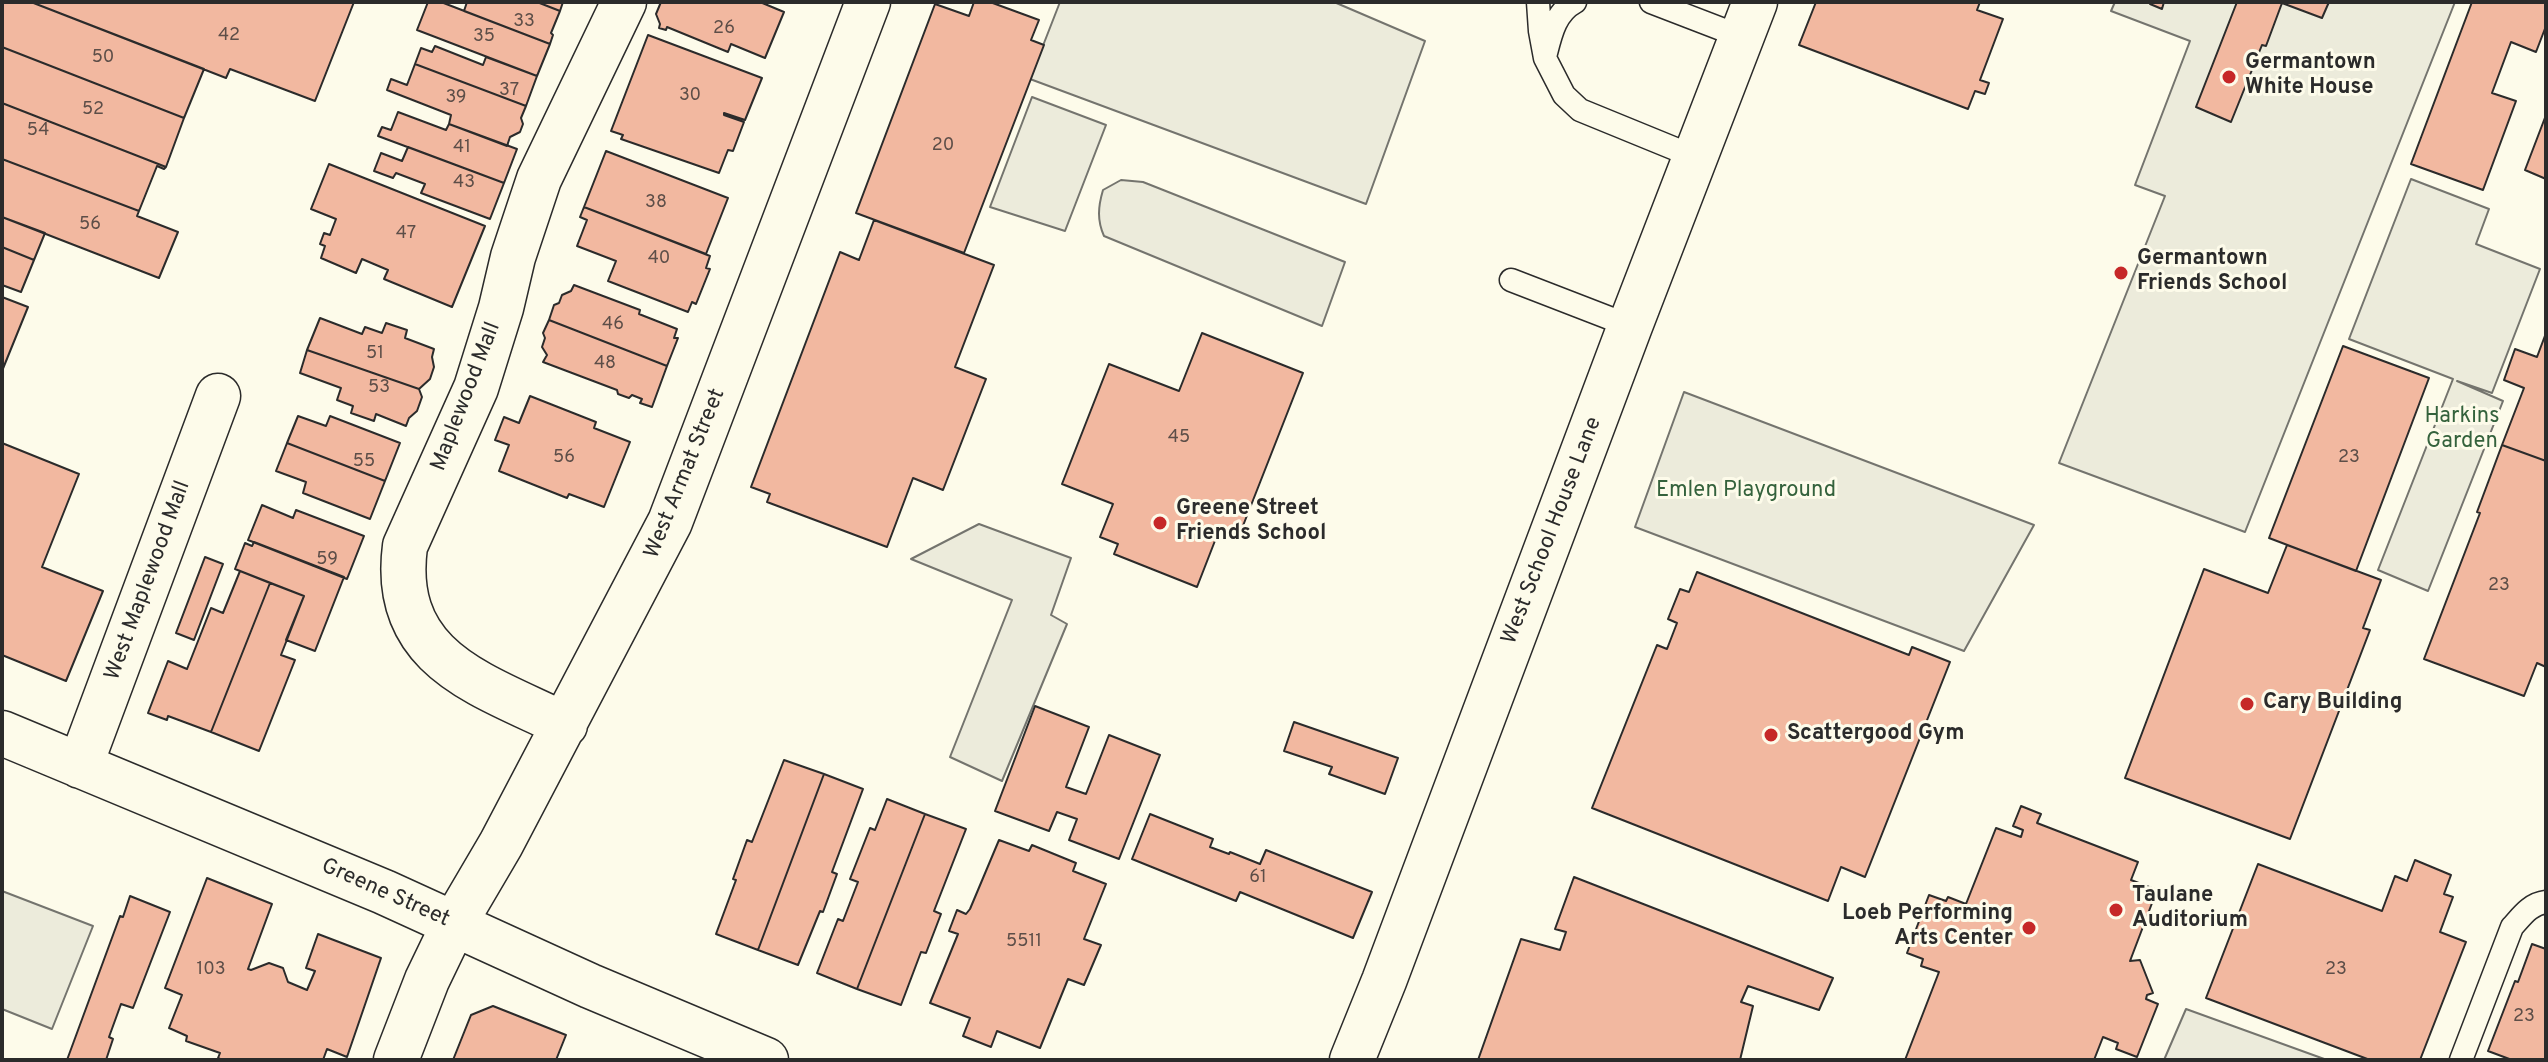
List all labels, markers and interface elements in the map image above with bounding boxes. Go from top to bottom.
house number: 33 [513,11,535,33]
house number: 26 [713,18,735,40]
house number: 42 [218,25,240,47]
house number: 35 [473,26,495,48]
house number: 50 [92,47,114,69]
place label: Germantown White House [2245,51,2376,102]
marker: Germantown White House [2220,68,2238,86]
house number: 37 [499,80,519,102]
house number: 30 [679,85,701,107]
house number: 39 [445,87,467,109]
house number: 52 [82,99,104,121]
house number: 54 [27,120,49,142]
house number: 20 [932,135,954,157]
house number: 41 [453,137,471,159]
house number: 43 [453,172,475,194]
house number: 38 [645,192,667,214]
house number: 56 [79,214,101,236]
house number: 47 [396,223,416,245]
place label: Germantown Friends School [2137,247,2287,298]
house number: 40 [648,248,670,270]
marker: Germantown Friends School [2112,264,2130,282]
house number: 46 [602,314,624,336]
street label: Maplewood Mall [427,319,507,475]
house number: 51 [366,343,384,365]
house number: 48 [594,353,616,375]
house number: 53 [368,377,390,399]
street label: West Armat Street [640,385,732,563]
park label: Harkins Garden [2424,405,2500,456]
street label: West School House Lane [1497,414,1609,648]
house number: 45 [1168,427,1190,449]
house number: 56 [553,447,575,469]
house number: 23 [2338,447,2360,469]
house number: 55 [353,451,375,473]
street label: West Maplewood Mall [101,478,197,684]
park label: Emlen Playground [1656,479,1836,505]
place label: Greene Street Friends School [1176,497,1326,548]
marker: Greene Street Friends School [1151,514,1169,532]
house number: 59 [316,549,338,571]
house number: 23 [2488,575,2510,597]
place label: Cary Building [2263,691,2402,717]
marker: Cary Building [2238,695,2256,713]
place label: Scattergood Gym [1787,722,1964,748]
marker: Scattergood Gym [1762,726,1780,744]
street label: Greene Street [317,854,453,934]
house number: 61 [1249,867,1267,889]
place label: Taulane Auditorium [2132,884,2248,936]
marker: Taulane Auditorium [2107,901,2125,919]
place label: Loeb Performing Arts Center [1842,902,2013,954]
marker: Loeb Performing Arts Center [2020,919,2038,937]
house number: 5511 [1006,931,1042,953]
house number: 103 [196,959,226,981]
house number: 23 [2325,959,2347,981]
house number: 23 [2513,1006,2535,1028]

